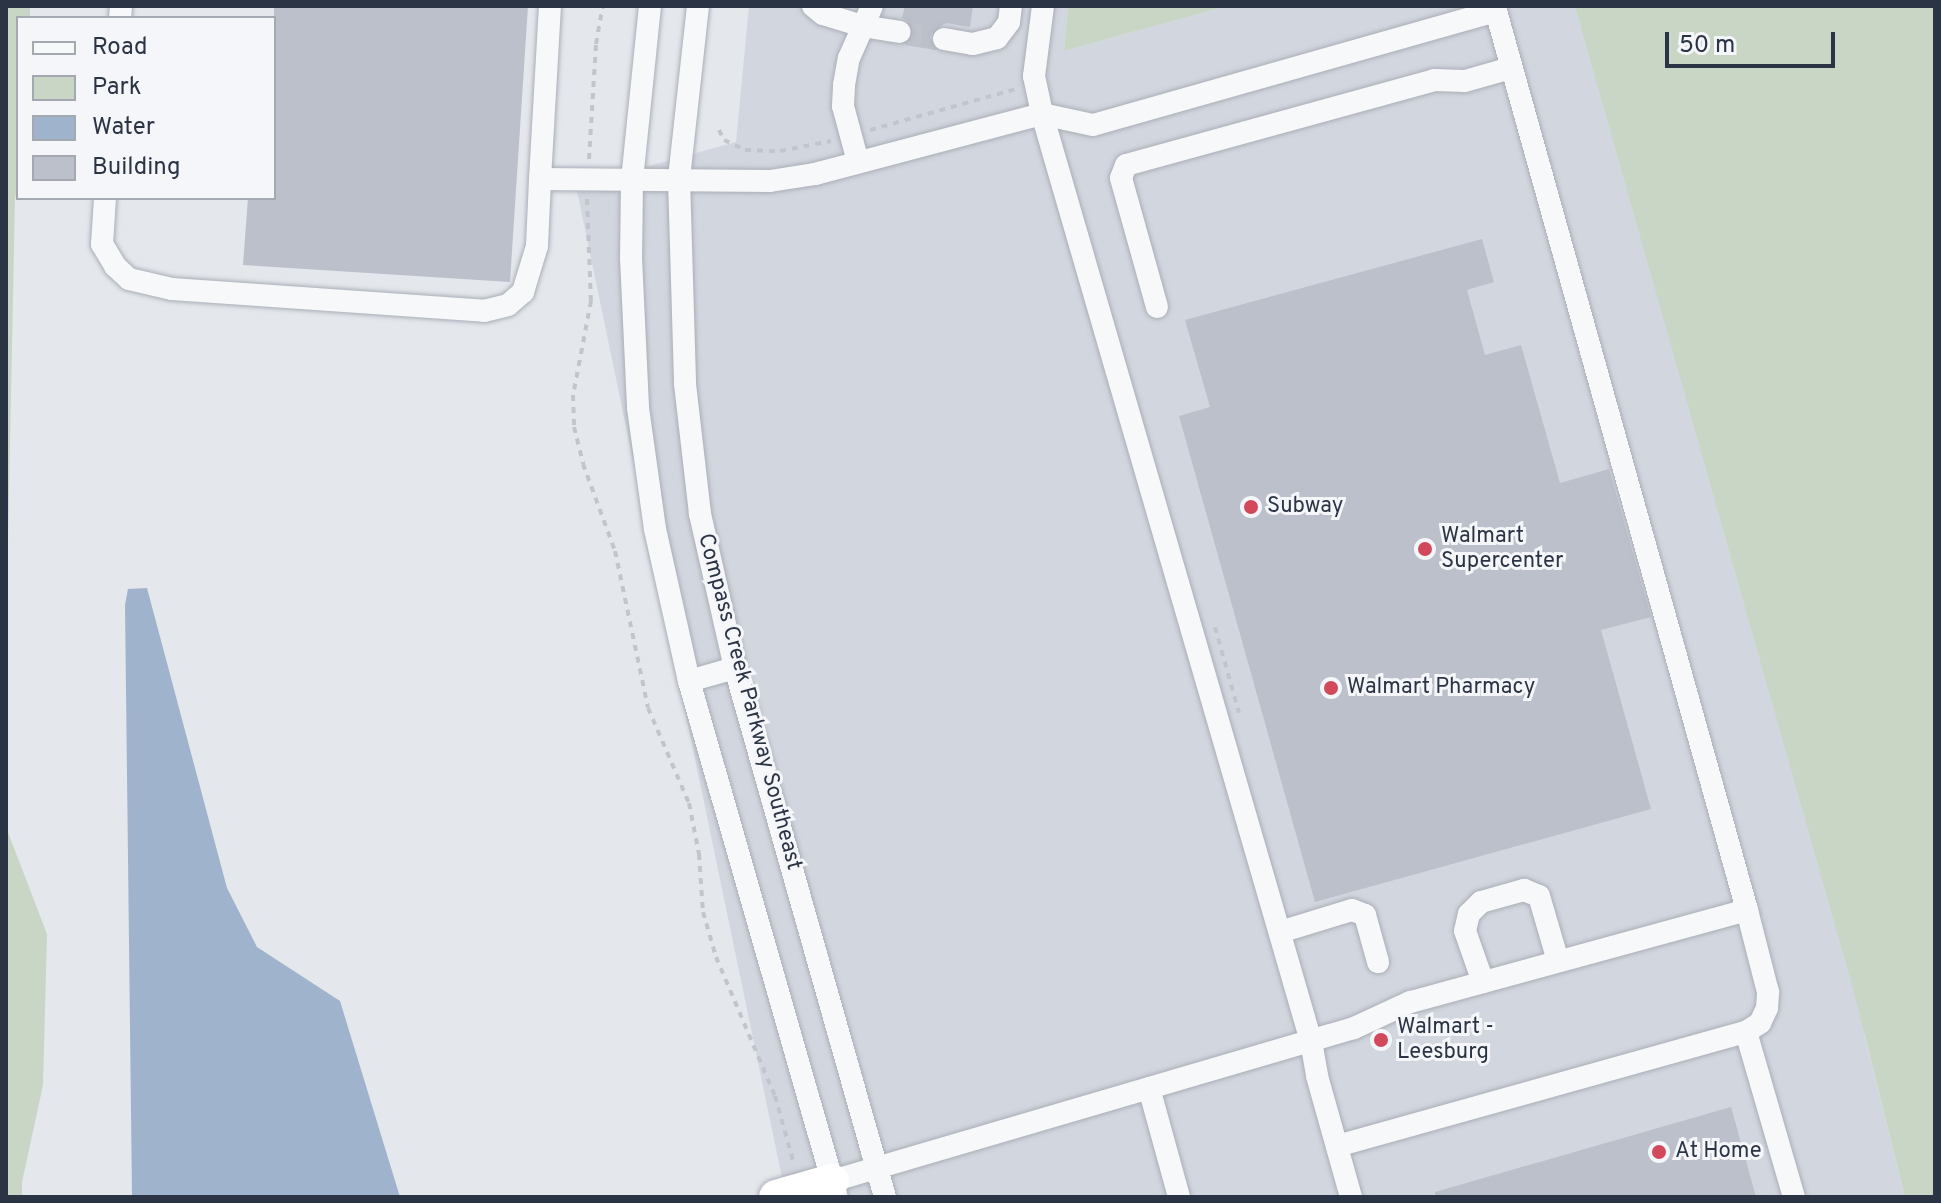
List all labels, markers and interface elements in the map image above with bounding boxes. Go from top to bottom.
legend [16,16,276,200]
scale bar [1669,16,1839,66]
text: 50 m [1679,31,1735,61]
text: Road [92,33,148,63]
text: Park [92,73,142,103]
text: Water [92,113,155,143]
text: Building [92,153,181,183]
place label: Subway [1267,494,1343,520]
marker: Subway [1242,498,1260,516]
place label: Walmart Supercenter [1441,523,1564,574]
street label: Compass Creek Parkway Southeast [691,531,807,873]
marker: Walmart Supercenter [1416,540,1434,558]
place label: Walmart Pharmacy [1347,675,1535,701]
marker: Walmart Pharmacy [1322,679,1340,697]
place label: Walmart - Leesburg [1397,1014,1494,1066]
marker: Walmart - Leesburg [1372,1031,1390,1049]
place label: At Home [1675,1139,1762,1165]
marker: At Home [1650,1143,1668,1161]

